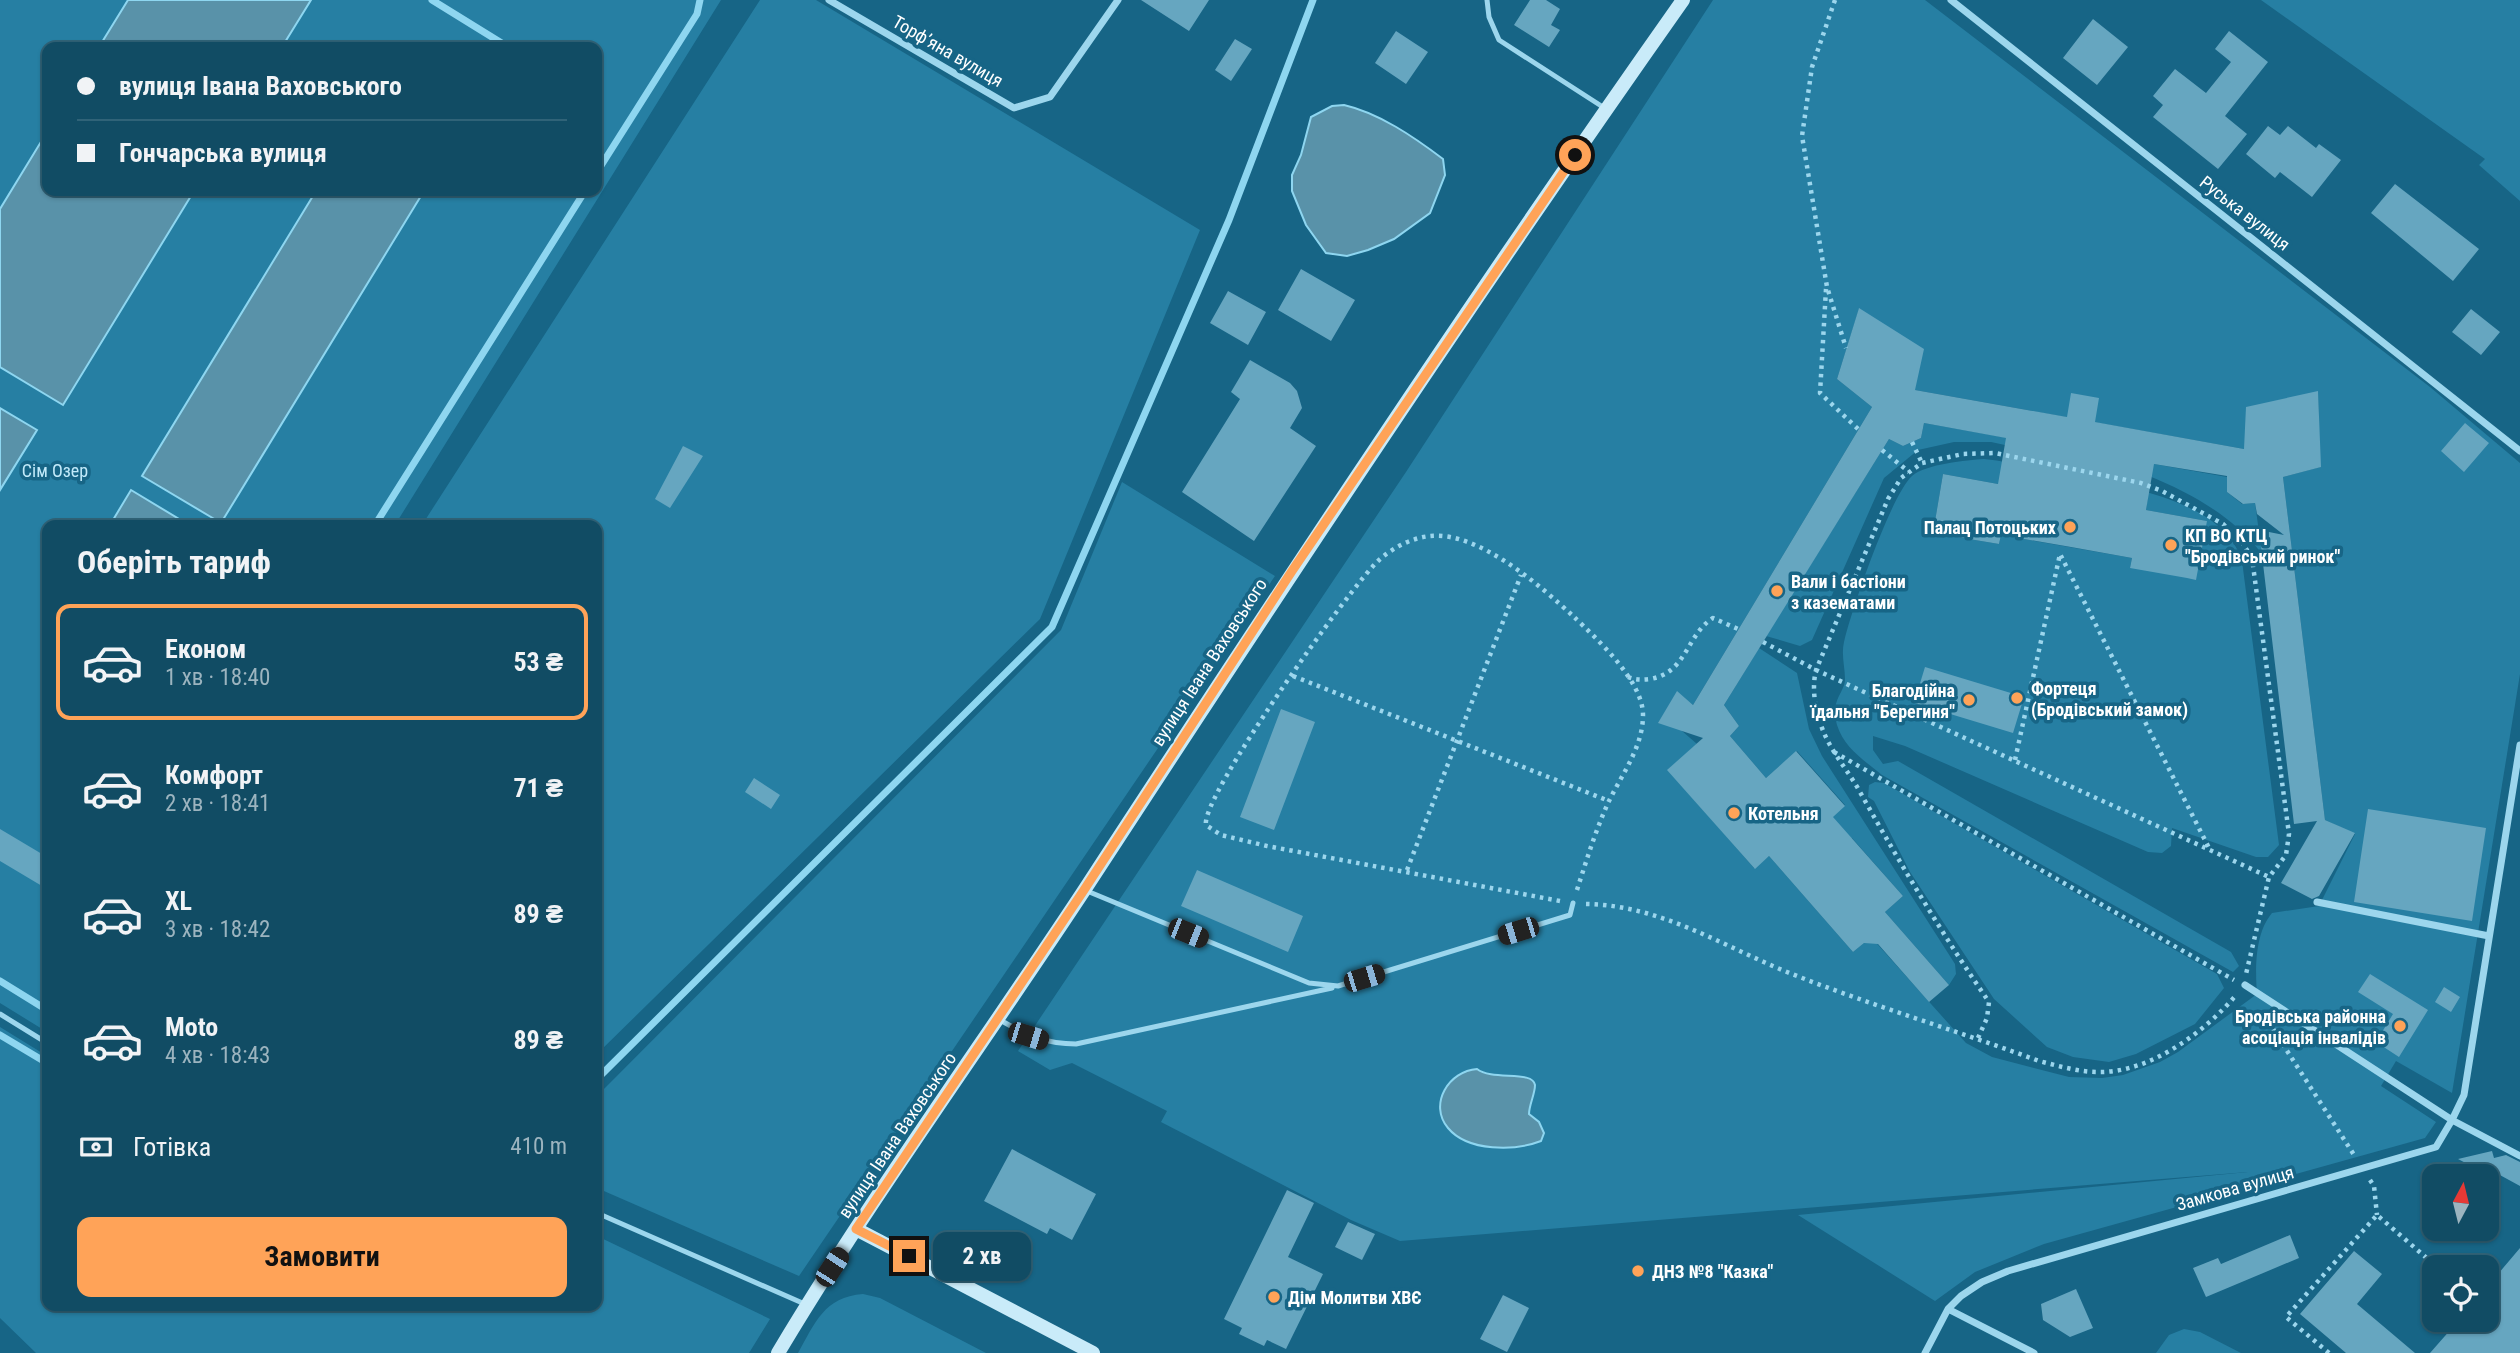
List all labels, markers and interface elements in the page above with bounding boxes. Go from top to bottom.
street label: Торфʼяна вулиця [889,11,1007,91]
text: вулиця Івана Ваховського [119,71,402,101]
text: Гончарська вулиця [119,138,327,168]
route start [1559,139,1591,171]
street label: Руська вулиця [2196,171,2294,255]
park label: Сім Озер [22,460,88,481]
place label: Палац Потоцьких [1924,517,2056,538]
marker: Палац Потоцьких [2062,519,2078,535]
place label: КП ВО КТЦ "Бродівський ринок" [2185,525,2340,567]
marker: КП ВО КТЦ "Бродівський ринок" [2163,537,2179,553]
text: Оберіть тариф [77,543,271,581]
place label: Вали і бастіони з казематами [1791,571,1906,613]
street label: вулиця Івана Ваховського [1147,574,1271,750]
marker: Вали і бастіони з казематами [1769,583,1785,599]
icon: car [81,631,144,694]
text: Економ [165,634,246,664]
text: 53 ₴ [513,647,563,677]
text: 1 хв · 18:40 [165,664,270,691]
place label: Фортеця (Бродівський замок) [2031,678,2188,721]
place label: Благодійна їдальня "Берегиня" [1809,680,1955,722]
marker: Фортеця (Бродівський замок) [2009,690,2025,706]
marker: Благодійна їдальня "Берегиня" [1961,692,1977,708]
icon: car [81,757,144,820]
text: Комфорт [165,760,263,790]
text: 71 ₴ [513,773,563,803]
text: 2 хв · 18:41 [165,790,270,817]
place label: Котельня [1748,803,1819,824]
marker: Котельня [1726,805,1742,821]
icon: car [81,883,144,946]
text: XL [165,886,192,916]
text: 89 ₴ [513,899,563,929]
car [1165,915,1212,951]
car [1495,915,1542,947]
text: 3 хв · 18:42 [165,916,270,943]
car [1341,962,1388,994]
place label: Бродівська районна асоціація інвалідів [2235,1006,2386,1048]
icon: car [81,1009,144,1072]
text: Moto [165,1012,218,1042]
marker: Бродівська районна асоціація інвалідів [2392,1018,2408,1034]
car [1005,1020,1052,1052]
text: 89 ₴ [513,1025,563,1055]
text: 4 хв · 18:43 [165,1042,270,1069]
street label: вулиця Івана Ваховського [834,1048,960,1222]
icon: cash [77,1128,115,1166]
text: Готівка [133,1132,211,1162]
text: 410 m [510,1133,567,1160]
street label: Замкова вулиця [2174,1161,2296,1215]
north arrow [2422,1164,2499,1241]
map controls [2422,1164,2499,1332]
button: Замовити [77,1217,567,1297]
callout: 2 хв [934,1232,1032,1280]
route end [893,1240,925,1272]
text: 2 хв [963,1243,1001,1270]
car [812,1244,853,1290]
button: locate [2422,1255,2499,1332]
place label: ДНЗ №8 "Казка" [1652,1261,1774,1282]
marker: ДНЗ №8 "Казка" [1630,1263,1646,1279]
place label: Дім Молитви ХВЄ [1288,1287,1422,1308]
marker: Дім Молитви ХВЄ [1266,1289,1282,1305]

